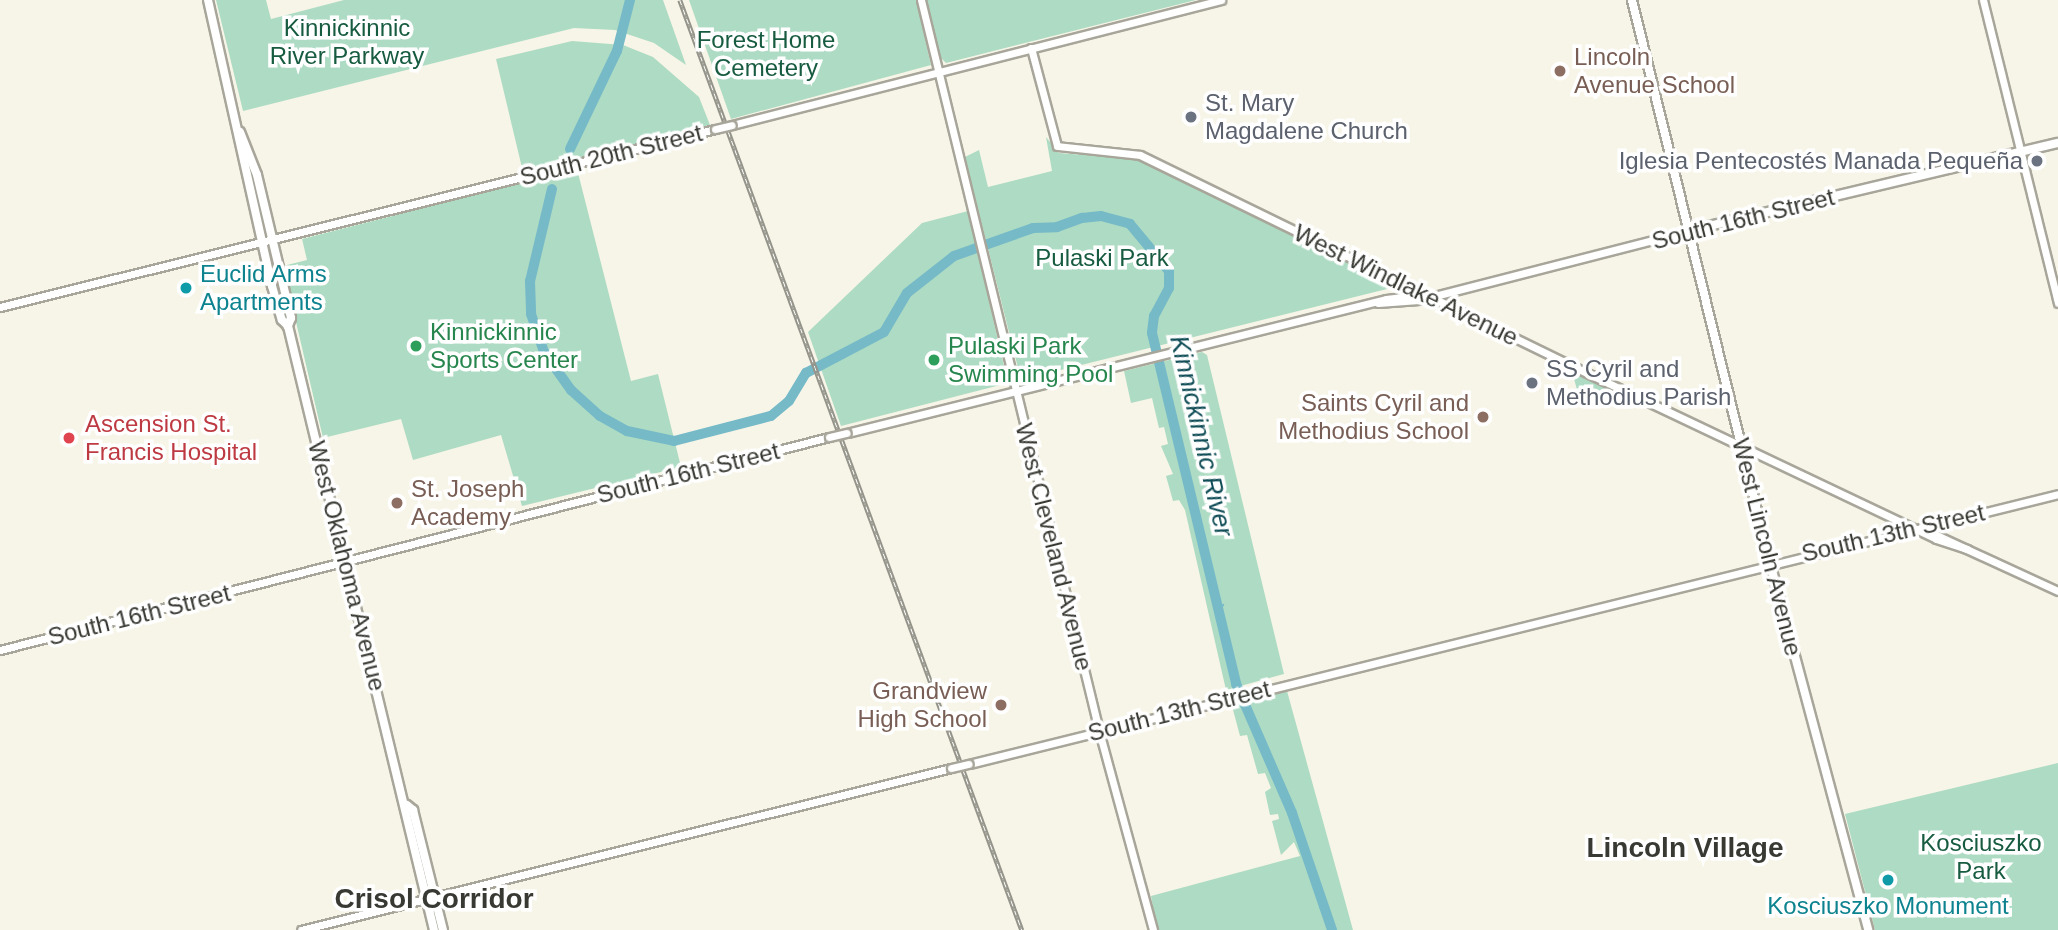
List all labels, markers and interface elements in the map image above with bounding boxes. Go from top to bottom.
park label: Kinnickinnic River Parkway [270,14,424,70]
park label: Forest Home Cemetery [697,26,835,82]
place label: Lincoln Avenue School [1574,43,1735,99]
marker: Lincoln Avenue School [1552,63,1568,79]
place label: St. Mary Magdalene Church [1205,89,1408,145]
marker: St. Mary Magdalene Church [1183,109,1199,125]
street label: South 20th Street [517,118,705,192]
place label: Iglesia Pentecostés Manada Pequeña [1619,147,2023,175]
marker: Iglesia Pentecostés Manada Pequeña [2029,153,2045,169]
street label: South 16th Street [1649,182,1837,256]
street label: West Windlake Avenue [1289,218,1523,352]
park label: Pulaski Park [1035,244,1169,272]
place label: Euclid Arms Apartments [200,260,328,316]
marker: Euclid Arms Apartments [178,280,194,296]
place label: Kinnickinnic Sports Center [430,318,578,374]
place label: Pulaski Park Swimming Pool [948,332,1113,388]
water label: Kinnickinnic River [1163,333,1239,539]
marker: Kinnickinnic Sports Center [408,338,424,354]
marker: Pulaski Park Swimming Pool [926,352,942,368]
place label: SS Cyril and Methodius Parish [1546,355,1731,411]
marker: SS Cyril and Methodius Parish [1524,375,1540,391]
place label: Saints Cyril and Methodius School [1278,389,1469,445]
marker: Saints Cyril and Methodius School [1475,409,1491,425]
place label: Ascension St. Francis Hospital [85,410,257,466]
street label: West Cleveland Avenue [1009,420,1099,674]
marker: Ascension St. Francis Hospital [59,428,79,448]
street label: West Lincoln Avenue [1726,435,1808,659]
street label: South 16th Street [594,436,782,510]
street label: West Oklahoma Avenue [302,437,392,695]
place label: St. Joseph Academy [411,475,524,531]
marker: St. Joseph Academy [389,495,405,511]
street label: South 13th Street [1799,498,1987,568]
street label: South 16th Street [45,578,233,652]
street label: South 13th Street [1085,674,1273,748]
place label: Grandview High School [858,677,987,733]
marker: Grandview High School [993,697,1009,713]
park label: Kosciuszko Park [1920,829,2042,885]
district label: Lincoln Village [1586,831,1784,865]
marker: Kosciuszko Monument [1880,872,1896,888]
district label: Crisol Corridor [334,882,534,916]
place label: Kosciuszko Monument [1767,892,2009,920]

